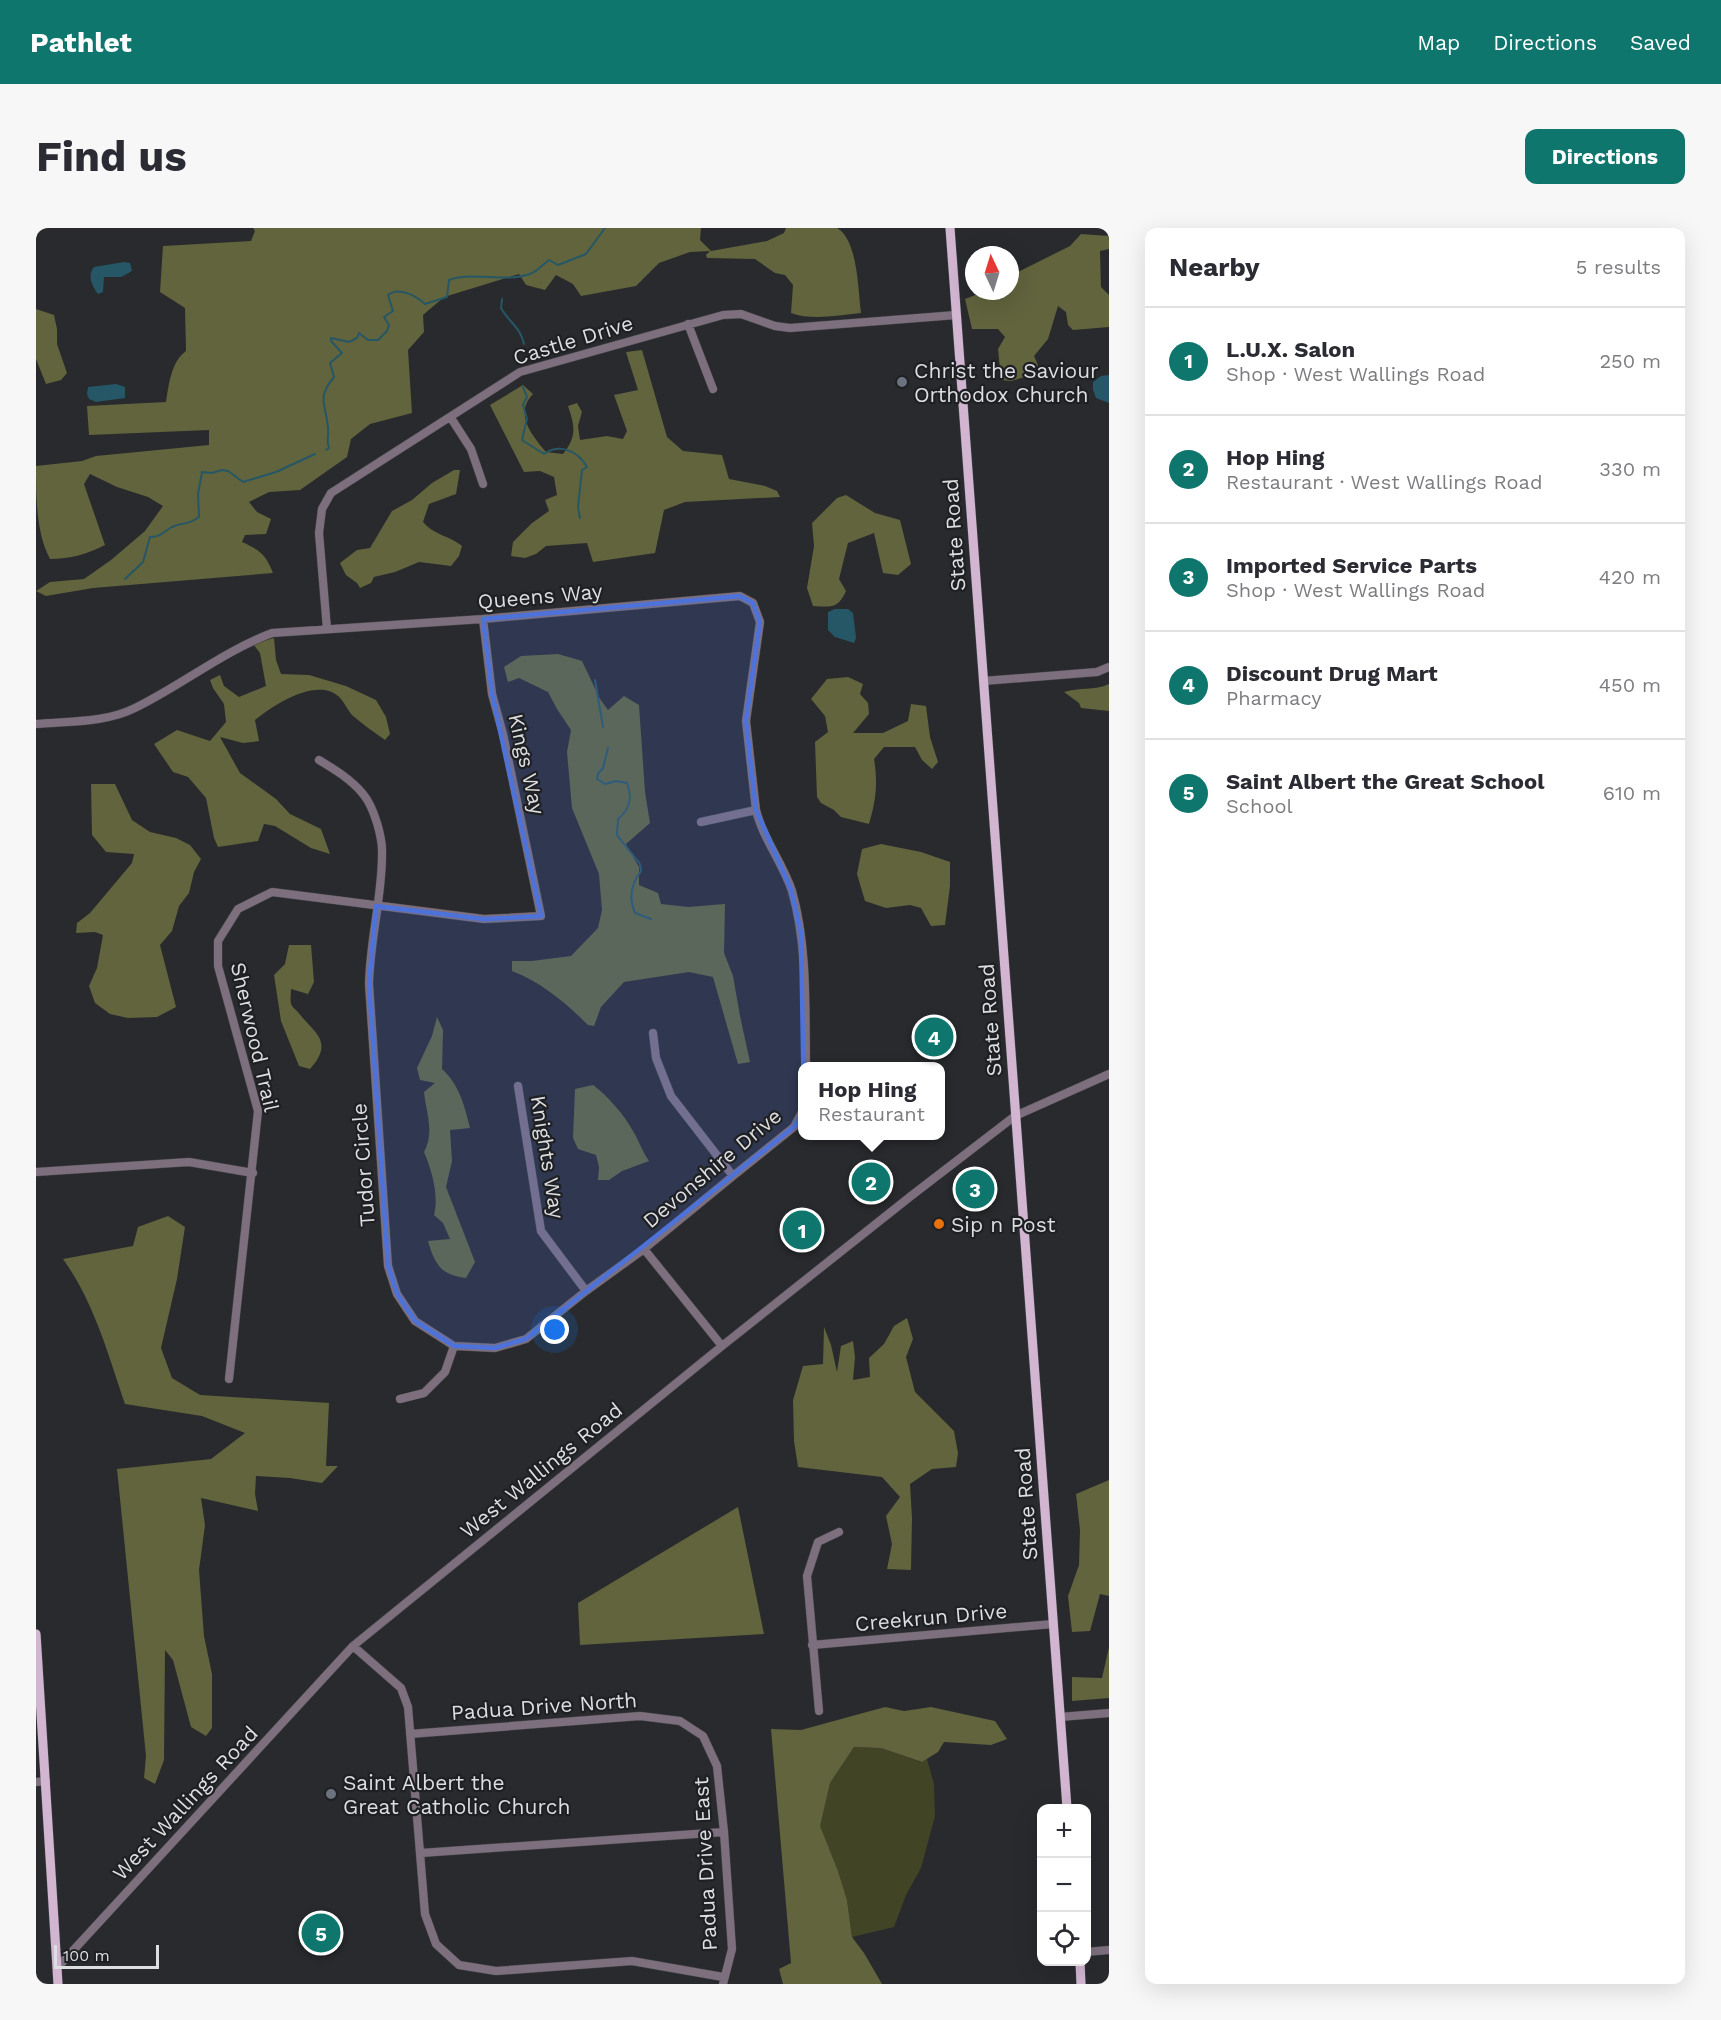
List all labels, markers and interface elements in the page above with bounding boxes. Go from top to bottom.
text: Pathlet [30,26,132,59]
text: Map [1417,30,1460,55]
text: Directions [1493,30,1597,55]
text: Saved [1630,30,1691,55]
button: Directions [1525,129,1685,184]
text: Find us [36,132,187,181]
north arrow [965,246,1019,300]
text: Nearby [1169,252,1260,282]
text: 5 results [1576,255,1661,279]
street label: Castle Drive [510,310,636,370]
text: L.U.X. Salon [1226,337,1355,362]
text: 1 [1184,349,1193,373]
text: 250 m [1599,349,1661,373]
place label: Christ the Saviour Orthodox Church [914,358,1099,407]
text: Shop · West Wallings Road [1226,362,1485,386]
marker: Christ the Saviour Orthodox Church [895,375,909,389]
text: Hop Hing [1226,445,1324,470]
text: 2 [1183,457,1194,481]
text: 330 m [1599,457,1661,481]
text: Restaurant · West Wallings Road [1226,470,1542,494]
street label: State Road [938,478,970,592]
text: Imported Service Parts [1226,553,1477,578]
text: 3 [1183,565,1194,589]
text: 420 m [1599,565,1661,589]
street label: Queens Way [477,578,604,614]
text: Shop · West Wallings Road [1226,578,1485,602]
text: Discount Drug Mart [1226,661,1438,686]
text: 4 [1182,673,1195,697]
text: 450 m [1599,673,1661,697]
text: Pharmacy [1226,686,1322,710]
street label: Kings Way [503,711,551,817]
text: Saint Albert the Great School [1226,769,1544,794]
text: 5 [1183,781,1194,805]
text: 610 m [1603,781,1661,805]
text: School [1226,794,1293,818]
street label: Sherwood Trail [226,960,284,1115]
street label: State Road [974,963,1006,1077]
pin: 4 [914,1014,954,1060]
popup [798,1062,945,1140]
text: Hop Hing [818,1077,916,1102]
street label: Knights Way [526,1094,570,1221]
street label: Tudor Circle [346,1102,380,1228]
text: Restaurant [818,1102,925,1126]
street label: Devonshire Drive [638,1103,786,1233]
pin: 2 [852,1160,890,1204]
pin: 3 [956,1166,994,1212]
pin: 1 [782,1208,822,1252]
place label: Sip n Post [951,1212,1056,1237]
marker: Sip n Post [932,1217,946,1231]
your location [540,1315,569,1344]
street label: West Wallings Road [455,1397,627,1543]
street label: State Road [1010,1447,1042,1561]
street label: Creekrun Drive [854,1598,1008,1636]
street label: Padua Drive North [450,1687,638,1725]
street label: West Wallings Road [107,1721,263,1885]
place label: Saint Albert the Great Catholic Church [343,1770,571,1819]
street label: Padua Drive East [688,1776,722,1951]
marker: Saint Albert the Great Catholic Church [324,1787,338,1801]
map controls [1037,1804,1091,1966]
button: + [1037,1804,1091,1858]
button: − [1037,1858,1091,1912]
pin: 5 [302,1910,340,1956]
button: locate [1037,1912,1091,1966]
scale bar [54,1942,159,1970]
text: 100 m [63,1946,110,1965]

